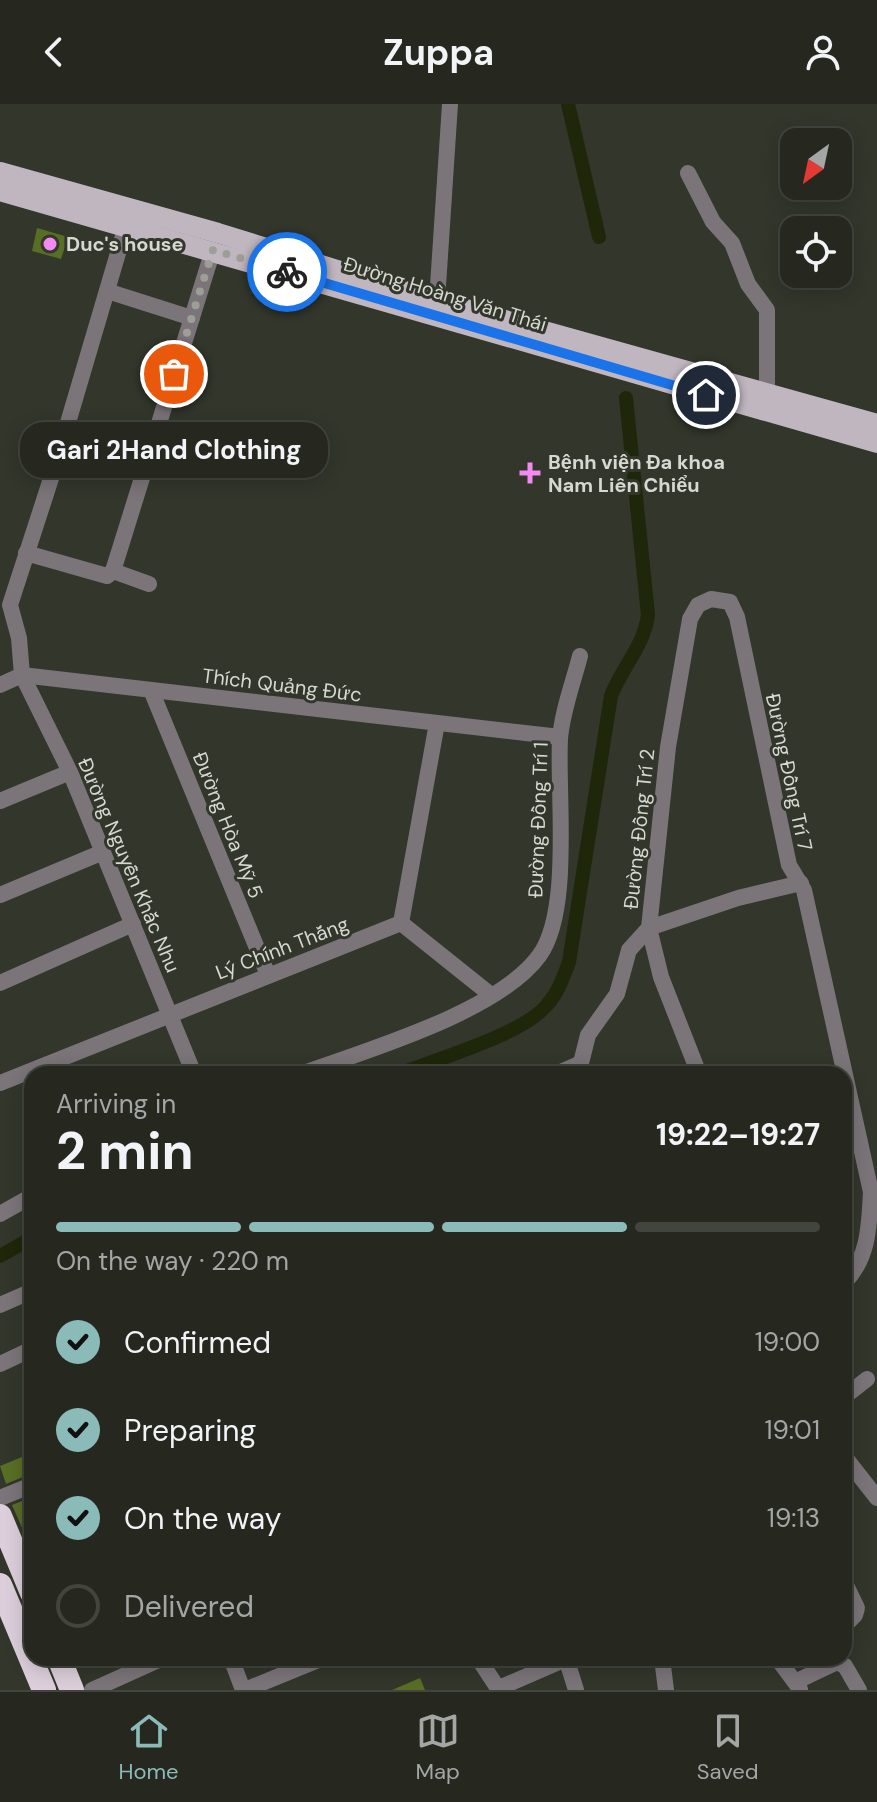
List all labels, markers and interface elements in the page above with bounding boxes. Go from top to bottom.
text: Zuppa [383,29,494,76]
icon: back [32,30,76,74]
icon: person [801,30,845,74]
north arrow [780,128,852,200]
map controls [780,128,852,288]
button: locate [780,216,852,288]
place label: Duc's house [66,231,183,257]
courier [247,232,327,312]
marker: Duc's house [41,235,59,253]
icon: bike [265,250,309,294]
street label: Đường Hoàng Văn Thái [340,251,550,337]
pin [140,340,208,408]
icon: bag [152,352,196,396]
pin [672,361,740,429]
icon: home [684,373,728,417]
callout: Gari 2Hand Clothing [20,422,328,478]
text: Gari 2Hand Clothing [47,433,301,467]
place label: Bệnh viện Đa khoa Nam Liên Chiểu [548,449,725,498]
marker: Bệnh viện Đa khoa Nam Liên Chiểu [519,462,541,484]
street label: Thích Quảng Đức [201,662,363,708]
street label: Đường Đồng Trí 7 [760,691,818,853]
street label: Đường Đồng Trí 1 [522,742,554,898]
street label: Đường Đồng Trí 2 [618,747,660,911]
street label: Đường Hòa Mỹ 5 [187,748,269,902]
street label: Đường Nguyễn Khắc Nhu [72,754,186,976]
street label: Lý Chính Thắng [212,911,352,985]
text: Arriving in [56,1087,176,1121]
text: 19:22–19:27 [656,1115,820,1154]
text: 2 min [56,1117,194,1185]
text: On the way · 220 m [56,1244,289,1278]
icon: check [56,1320,100,1364]
text: Confirmed [124,1323,271,1362]
text: 19:00 [755,1325,820,1359]
icon: check [56,1408,100,1452]
text: Preparing [124,1411,256,1450]
text: 19:01 [764,1413,820,1447]
icon: check [56,1496,100,1540]
text: On the way [124,1499,281,1538]
text: 19:13 [767,1501,820,1535]
text: Delivered [124,1587,254,1626]
tab: Home [118,1709,179,1786]
tab: Map [416,1709,460,1786]
tab: Saved [697,1709,759,1786]

